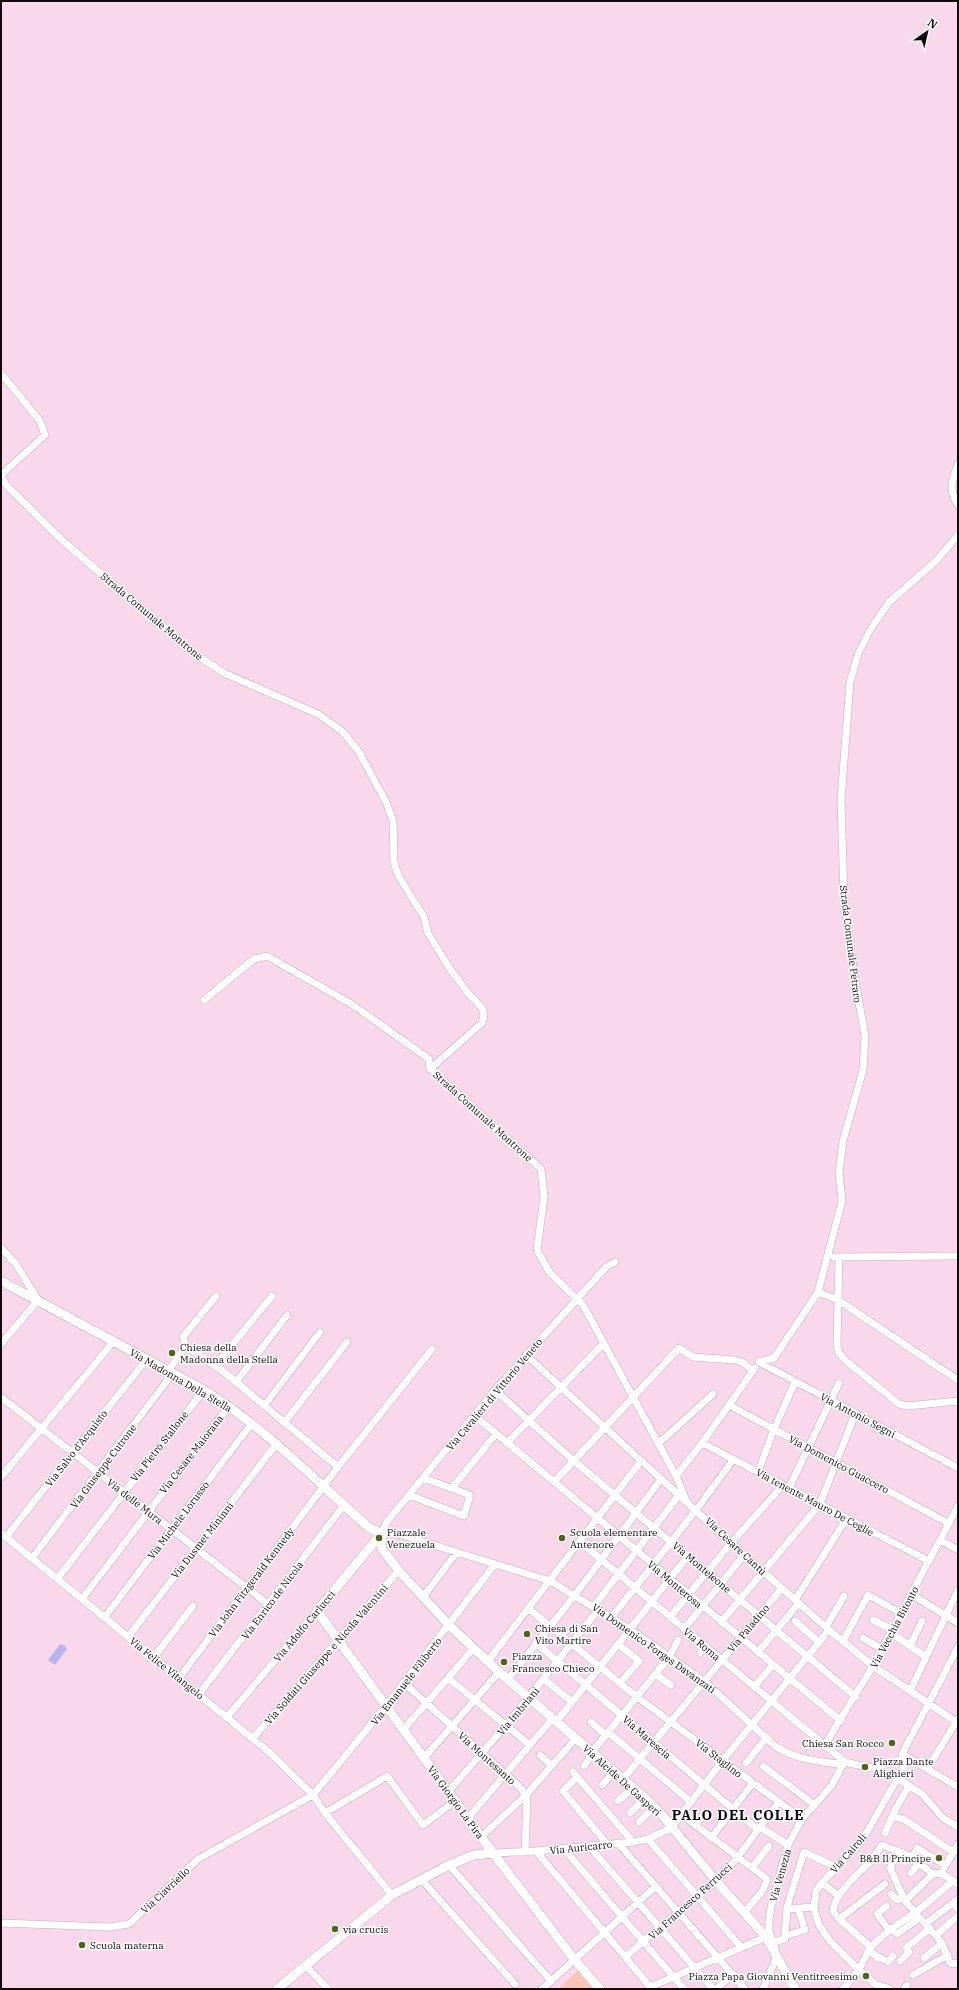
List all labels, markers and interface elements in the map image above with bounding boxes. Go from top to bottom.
north arrow [907,12,947,52]
text: N [925,15,940,32]
street label: Strada Comunale Montrone [98,570,205,663]
street label: Strada Comunale Petraro [837,885,864,1004]
street label: Strada Comunale Montrone [430,1068,535,1165]
street label: Via Cavalieri di Vittorio Veneto [443,1335,545,1453]
place label: Chiesa della Madonna della Stella [180,1341,278,1366]
street label: Via Madonna Della Stella [127,1346,235,1415]
marker: Chiesa della Madonna della Stella [167,1348,177,1358]
street label: Via Antonio Segni [818,1390,898,1441]
street label: Via Salvo d'Acquisto [42,1407,111,1489]
street label: Via Pietro Stallone [128,1408,191,1484]
street label: Via Cesare Maiorana [157,1412,226,1496]
street label: Via Giuseppe Cutrone [67,1422,139,1511]
street label: Via Domenico Guaccero [786,1432,892,1497]
street label: Via tenente Mauro De Ceglie [754,1466,876,1539]
street label: Via delle Mura [104,1476,166,1528]
street label: Via Michele Lorusso [145,1478,212,1562]
street label: Via Dusmet Mininni [168,1499,236,1581]
street label: Via Cesare Cantù [702,1514,769,1578]
street label: Via John Fitzgerald Kennedy [206,1524,297,1640]
place label: Piazzale Venezuela [387,1526,436,1551]
place label: Scuola elementare Antenore [570,1526,657,1551]
marker: Piazzale Venezuela [374,1533,384,1543]
marker: Scuola elementare Antenore [557,1533,567,1543]
street label: Via Monteleone [670,1539,734,1596]
street label: Via Enrico de Nicola [239,1558,306,1642]
street label: Via Monterosa [645,1558,705,1611]
street label: Via Soldati Giuseppe e Nicola Valentini [262,1582,391,1727]
street label: Via Vecchia Bitonto [867,1584,922,1670]
street label: Via Adolfo Carlucci [271,1588,338,1665]
street label: Via Domenico Forges Davanzati [589,1601,718,1696]
street label: Via Paladino [725,1601,772,1655]
place label: Chiesa di San Vito Martire [535,1622,599,1647]
street label: Via Roma [680,1625,723,1664]
marker: Chiesa di San Vito Martire [522,1629,532,1639]
street label: Via Felice Vitangelo [127,1634,207,1703]
street label: Via Emanuele Filiberto [368,1635,445,1728]
place label: Piazza Francesco Chieco [512,1650,595,1675]
marker: Piazza Francesco Chieco [499,1657,509,1667]
street label: Via Imbriani [494,1685,542,1738]
street label: Via Marescia [620,1713,674,1762]
street label: Via Montesanto [455,1729,518,1788]
street label: Via Staglino [693,1736,745,1781]
place label: Chiesa San Rocco [802,1737,884,1750]
marker: Chiesa San Rocco [887,1738,897,1748]
street label: Via Alcide De Gasperi [580,1742,663,1819]
place label: Piazza Dante Alighieri [873,1755,934,1780]
marker: Piazza Dante Alighieri [860,1762,870,1772]
street label: Via Giorgio La Pira [425,1763,487,1842]
district label: PALO DEL COLLE [672,1806,804,1824]
street label: Via Cairoli [828,1831,869,1876]
street label: Via Auricarro [549,1838,613,1857]
street label: Via Venezia [767,1847,794,1903]
place label: B&B Il Principe [859,1852,931,1865]
marker: B&B Il Principe [934,1853,944,1863]
street label: Via Francesco Ferrucci [646,1860,735,1942]
street label: Via Ciavriello [138,1864,193,1916]
place label: via crucis [343,1923,389,1936]
marker: via crucis [330,1924,340,1934]
place label: Scuola materna [90,1939,164,1952]
marker: Scuola materna [77,1940,87,1950]
place label: Piazza Papa Giovanni Ventitreesimo [688,1970,858,1983]
marker: Piazza Papa Giovanni Ventitreesimo [861,1971,871,1981]

